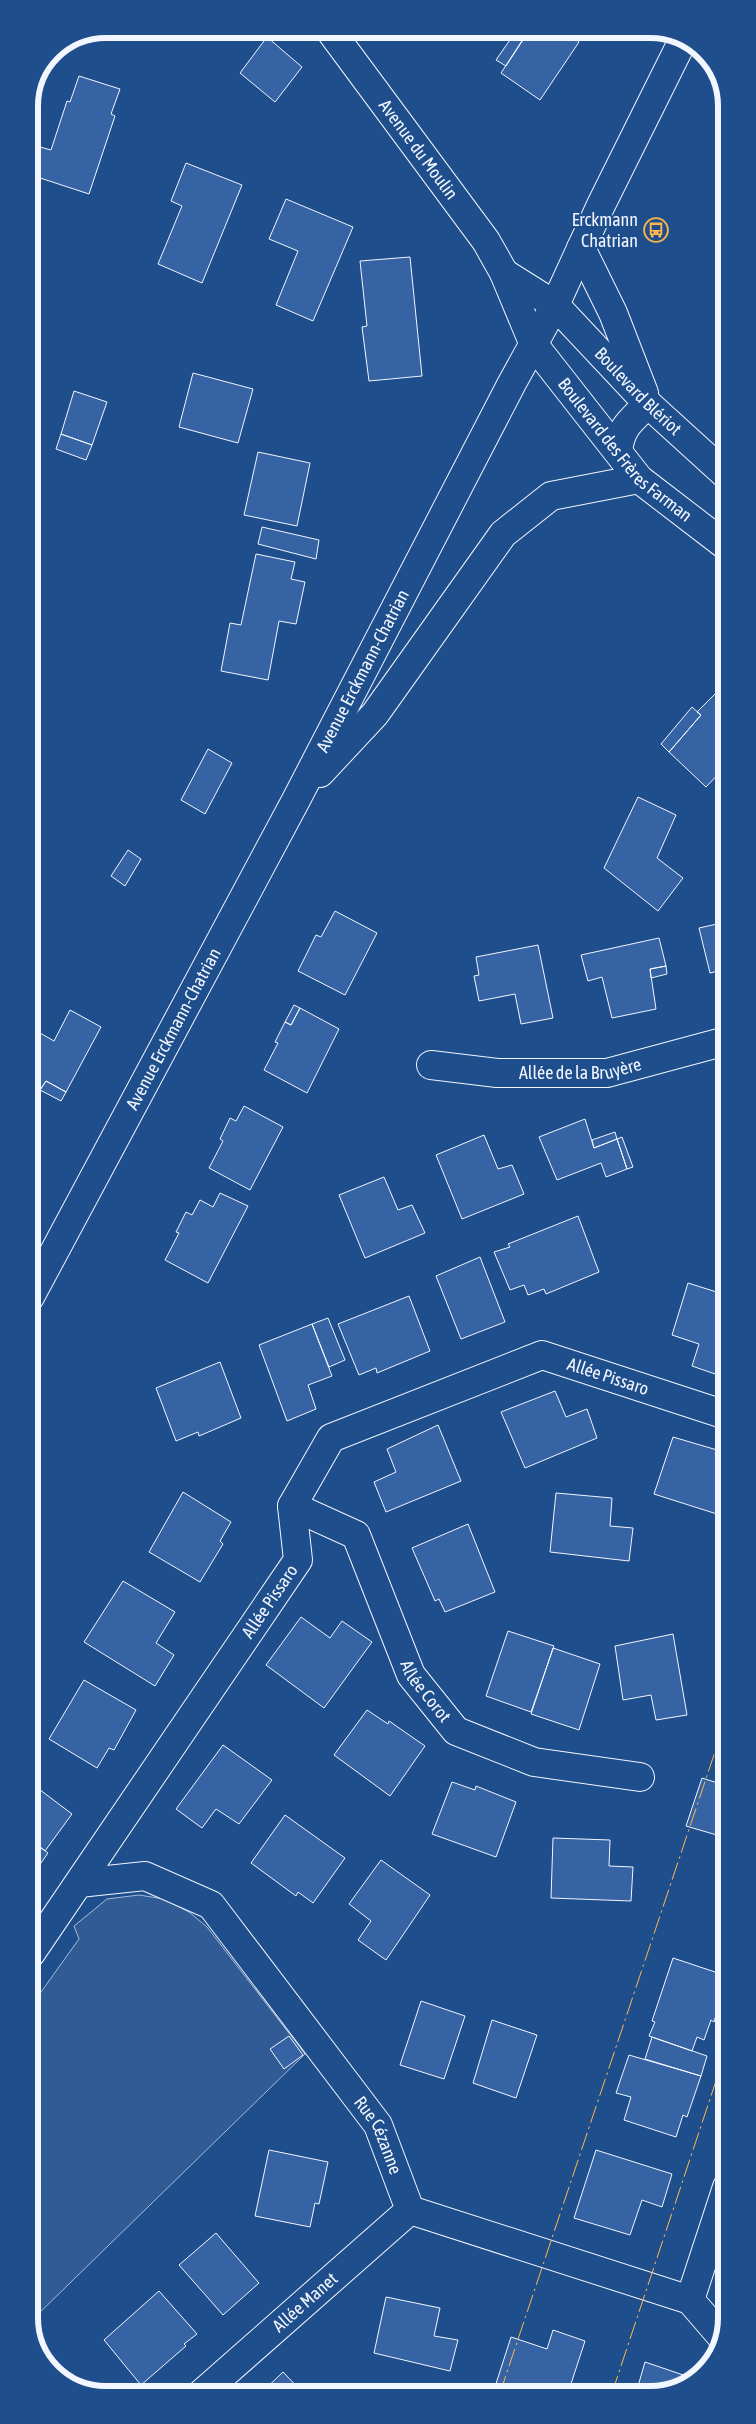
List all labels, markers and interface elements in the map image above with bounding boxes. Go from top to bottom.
street label: Avenue du Moulin [375,95,463,203]
place label: Erckmann Chatrian [572,209,638,251]
bus stop icon: Erckmann Chatrian [643,217,669,243]
street label: Boulevard Blériot [590,343,686,439]
street label: Boulevard des Frères Farman [554,374,696,526]
street label: Avenue Erckmann-Chatrian [312,586,413,756]
street label: Avenue Erckmann-Chatrian [121,944,225,1113]
street label: Allée de la Bruyère [519,1053,644,1083]
street label: Allée Pissaro [565,1353,652,1399]
street label: Allée Pissaro [237,1560,302,1642]
street label: Allée Corot [396,1657,456,1726]
street label: Rue Cézanne [350,2092,407,2177]
street label: Allée Manet [268,2268,341,2336]

